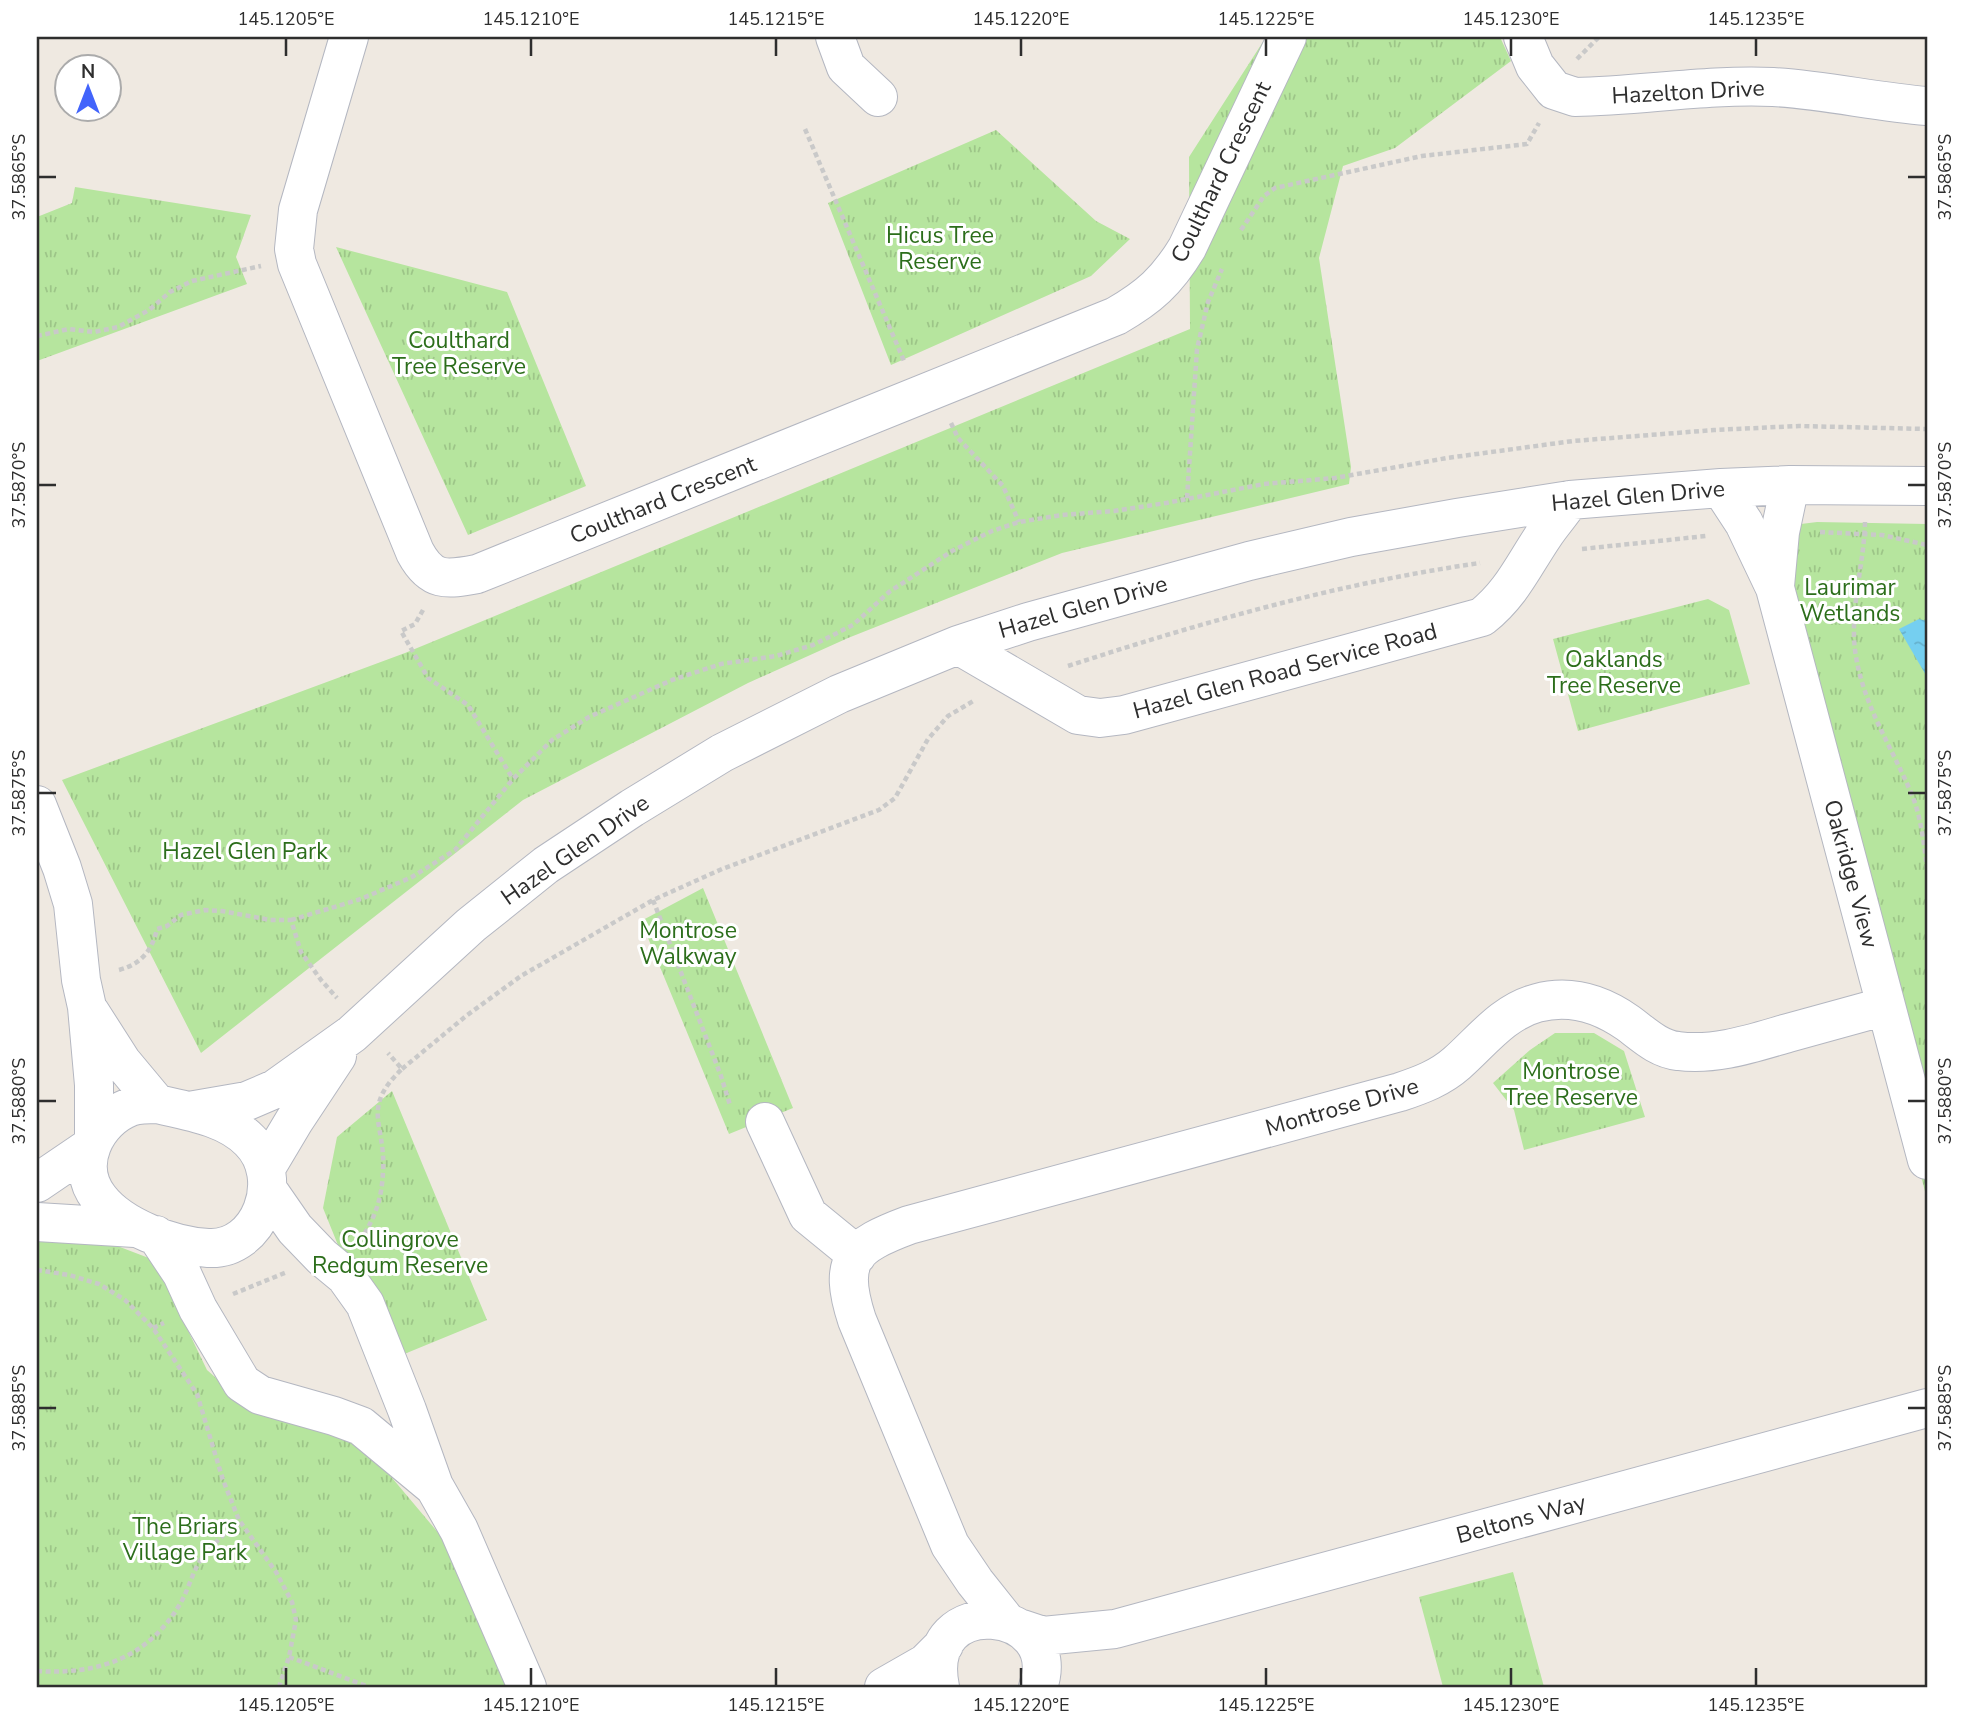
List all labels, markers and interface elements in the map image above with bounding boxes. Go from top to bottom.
text: 145.1205°E [238,7,334,31]
text: 145.1210°E [483,7,579,31]
text: 145.1215°E [728,7,824,31]
text: 145.1220°E [973,7,1069,31]
text: 145.1225°E [1218,7,1314,31]
text: 145.1230°E [1463,7,1559,31]
text: 145.1235°E [1708,7,1804,31]
north arrow [52,52,122,122]
text: N [81,59,95,85]
street label: Hazelton Drive [1611,73,1765,111]
street label: Coulthard Crescent [1164,75,1279,268]
text: 37.5865°S [7,134,31,220]
text: 37.5865°S [1933,134,1957,220]
park label: Hicus Tree Reserve [886,220,994,277]
park label: Coulthard Tree Reserve [392,325,526,382]
text: 37.5870°S [7,442,31,528]
text: 37.5870°S [1933,442,1957,528]
street label: Coulthard Crescent [565,448,762,552]
street label: Hazel Glen Drive [1550,473,1726,519]
street label: Hazel Glen Drive [995,568,1171,646]
park label: Laurimar Wetlands [1800,572,1900,629]
street label: Hazel Glen Road Service Road [1130,615,1440,727]
park label: Oaklands Tree Reserve [1547,644,1681,701]
text: 37.5875°S [7,750,31,836]
text: 37.5875°S [1933,750,1957,836]
street label: Hazel Glen Drive [495,787,655,913]
street label: Oakridge View [1816,796,1886,952]
park label: Hazel Glen Park [162,836,328,867]
park label: Montrose Walkway [639,915,737,972]
park label: Montrose Tree Reserve [1504,1056,1638,1113]
text: 37.5880°S [7,1058,31,1144]
text: 37.5880°S [1933,1058,1957,1144]
street label: Montrose Drive [1262,1070,1422,1144]
park label: Collingrove Redgum Reserve [312,1224,488,1281]
text: 37.5885°S [7,1365,31,1451]
text: 37.5885°S [1933,1365,1957,1451]
street label: Beltons Way [1453,1487,1589,1551]
park label: The Briars Village Park [122,1511,248,1568]
text: 145.1205°E [238,1693,334,1717]
text: 145.1210°E [483,1693,579,1717]
text: 145.1215°E [728,1693,824,1717]
text: 145.1220°E [973,1693,1069,1717]
text: 145.1225°E [1218,1693,1314,1717]
text: 145.1230°E [1463,1693,1559,1717]
text: 145.1235°E [1708,1693,1804,1717]

